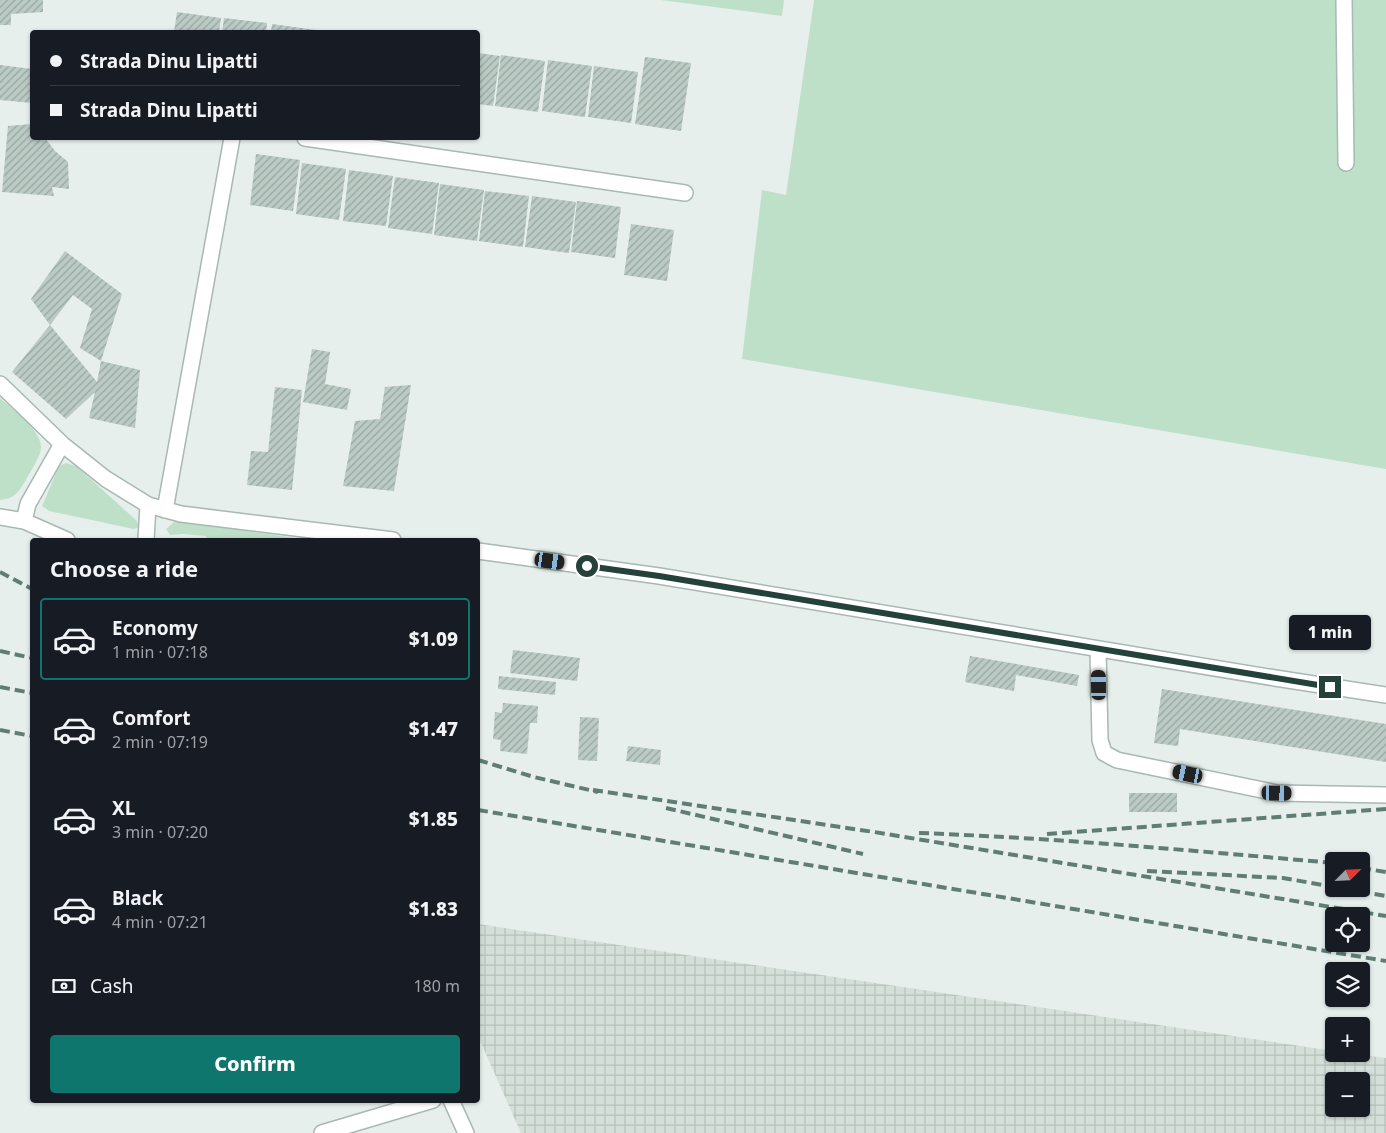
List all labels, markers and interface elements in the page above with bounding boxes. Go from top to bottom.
text: Strada Dinu Lipatti [80,48,258,74]
text: Strada Dinu Lipatti [80,97,258,123]
car [534,551,565,571]
text: Choose a ride [50,553,198,583]
route start [576,555,598,577]
callout: 1 min [1289,614,1371,650]
text: Economy [112,615,198,641]
icon: car [52,617,97,662]
text: 1 min [1308,621,1352,643]
text: $1.09 [409,626,458,652]
text: 1 min · 07:18 [112,641,208,663]
car [1091,670,1106,700]
route end [1319,676,1341,698]
text: Comfort [112,705,191,731]
icon: car [52,707,97,752]
text: $1.47 [409,716,458,742]
text: 2 min · 07:19 [112,731,208,753]
car [1171,764,1204,784]
car [1261,785,1292,801]
text: XL [112,795,135,821]
icon: car [52,797,97,842]
text: $1.85 [409,806,458,832]
text: 3 min · 07:20 [112,821,208,843]
north arrow [1325,852,1370,898]
map controls [1325,852,1370,1117]
text: Black [112,885,163,911]
icon: car [52,887,97,932]
text: $1.83 [409,896,458,922]
button: locate [1325,907,1370,952]
text: 4 min · 07:21 [112,911,208,933]
button: layers [1325,962,1370,1007]
icon: cash [50,972,78,1000]
text: Cash [90,973,134,999]
text: 180 m [413,975,460,997]
button: + [1325,1017,1370,1062]
button: Confirm [50,1035,460,1093]
button: − [1325,1072,1370,1117]

